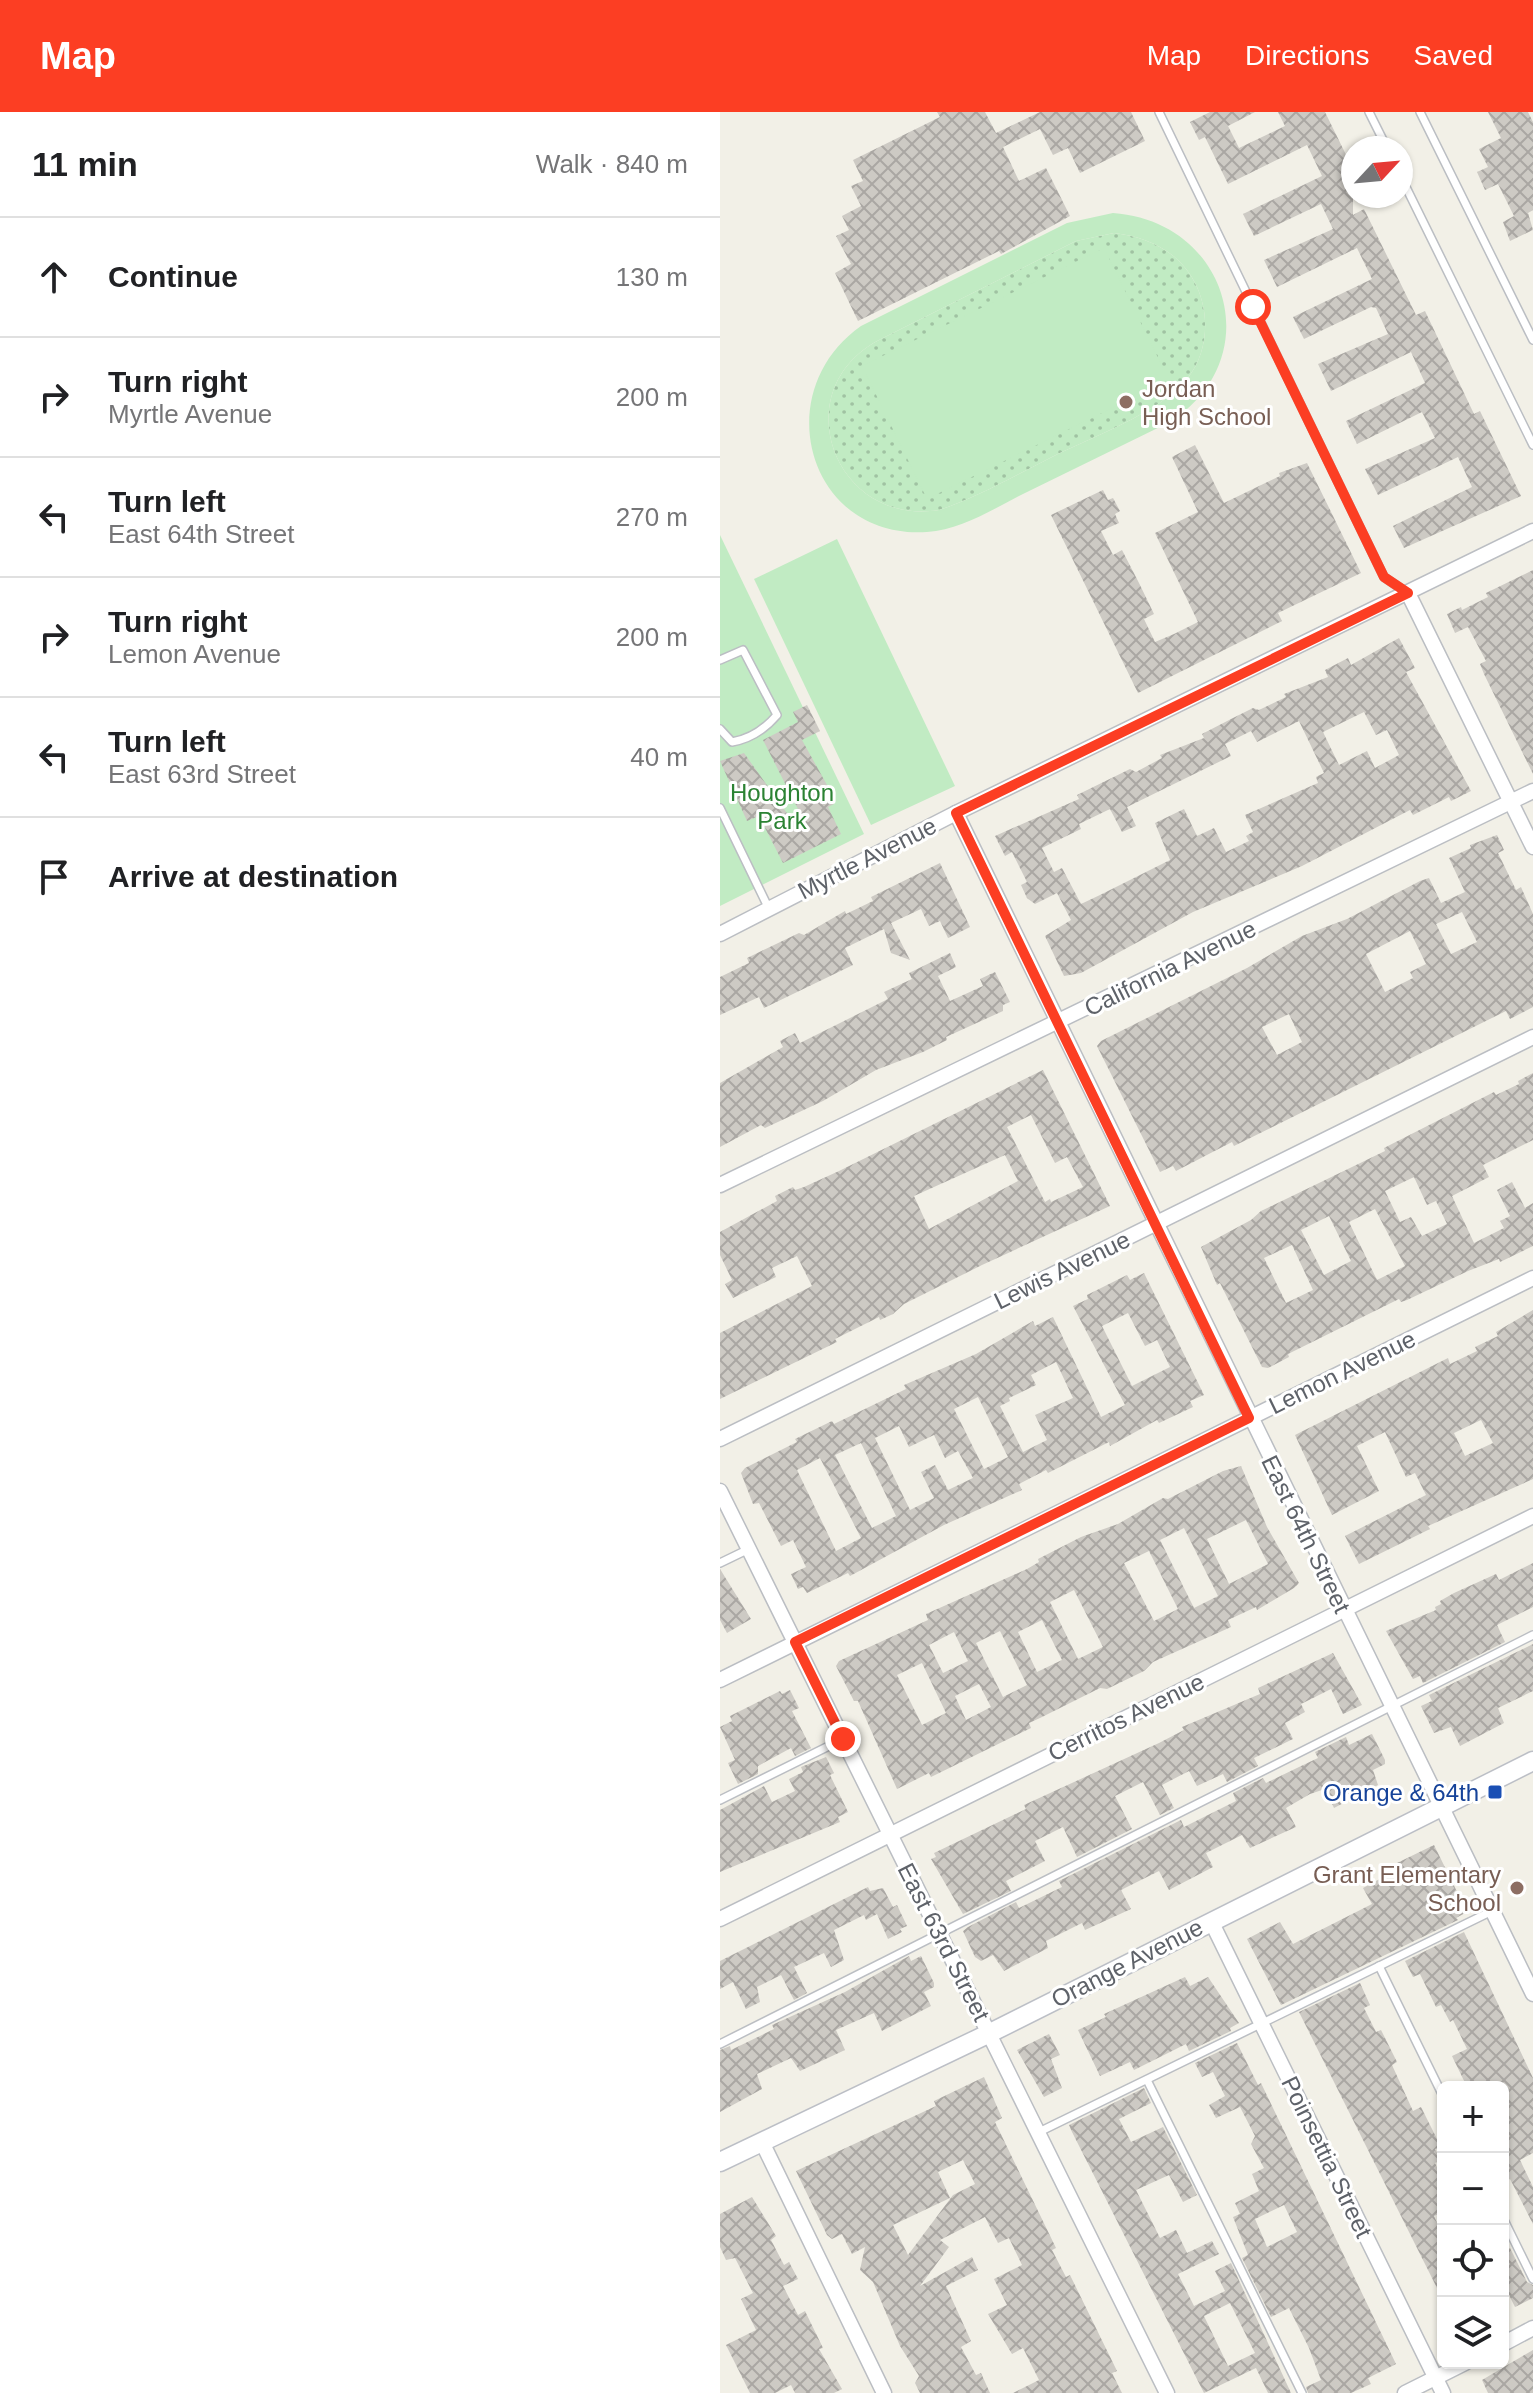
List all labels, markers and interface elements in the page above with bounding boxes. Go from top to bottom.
text: Map [40,35,116,77]
text: Map [1147,40,1201,71]
text: Directions [1245,40,1370,71]
text: Saved [1414,40,1493,71]
north arrow [1341,136,1413,208]
text: 11 min [32,145,138,183]
text: Walk · 840 m [536,149,688,179]
icon: ahead [32,255,76,299]
text: Continue [108,260,238,293]
text: 130 m [616,262,688,292]
route start [1235,289,1271,325]
text: Turn right [108,365,247,398]
icon: right [32,375,76,419]
place label: Jordan High School [1142,375,1271,430]
text: 200 m [616,382,688,412]
marker: Jordan High School [1117,393,1135,411]
text: Myrtle Avenue [108,399,272,429]
text: Turn left [108,485,226,518]
icon: left [32,495,76,539]
text: 270 m [616,502,688,532]
text: East 64th Street [108,519,294,549]
text: Turn right [108,605,247,638]
icon: right [32,615,76,659]
text: 200 m [616,622,688,652]
text: Lemon Avenue [108,639,281,669]
text: Turn left [108,725,226,758]
icon: left [32,735,76,779]
text: 40 m [630,742,688,772]
text: East 63rd Street [108,759,296,789]
park label: Houghton Park [730,779,834,834]
street label: Myrtle Avenue [793,812,941,904]
icon: arrive [32,855,76,899]
text: Arrive at destination [108,860,398,893]
street label: California Avenue [1080,915,1260,1021]
street label: Lewis Avenue [990,1225,1134,1315]
street label: Lemon Avenue [1264,1325,1420,1419]
street label: East 64th Street [1256,1451,1356,1618]
street label: Cerritos Avenue [1044,1668,1208,1766]
route end [825,1721,861,1757]
place label: Orange & 64th [1323,1779,1479,1806]
marker: Orange & 64th [1486,1783,1504,1801]
street label: East 63rd Street [893,1859,996,2026]
place label: Grant Elementary School [1313,1861,1501,1916]
marker: Grant Elementary School [1508,1879,1526,1897]
street label: Orange Avenue [1047,1913,1207,2013]
street label: Poinsettia Street [1276,2072,1378,2242]
map controls [1437,2081,1509,2369]
button: + [1437,2081,1509,2153]
button: − [1437,2153,1509,2225]
button: locate [1437,2225,1509,2297]
button: layers [1437,2297,1509,2369]

